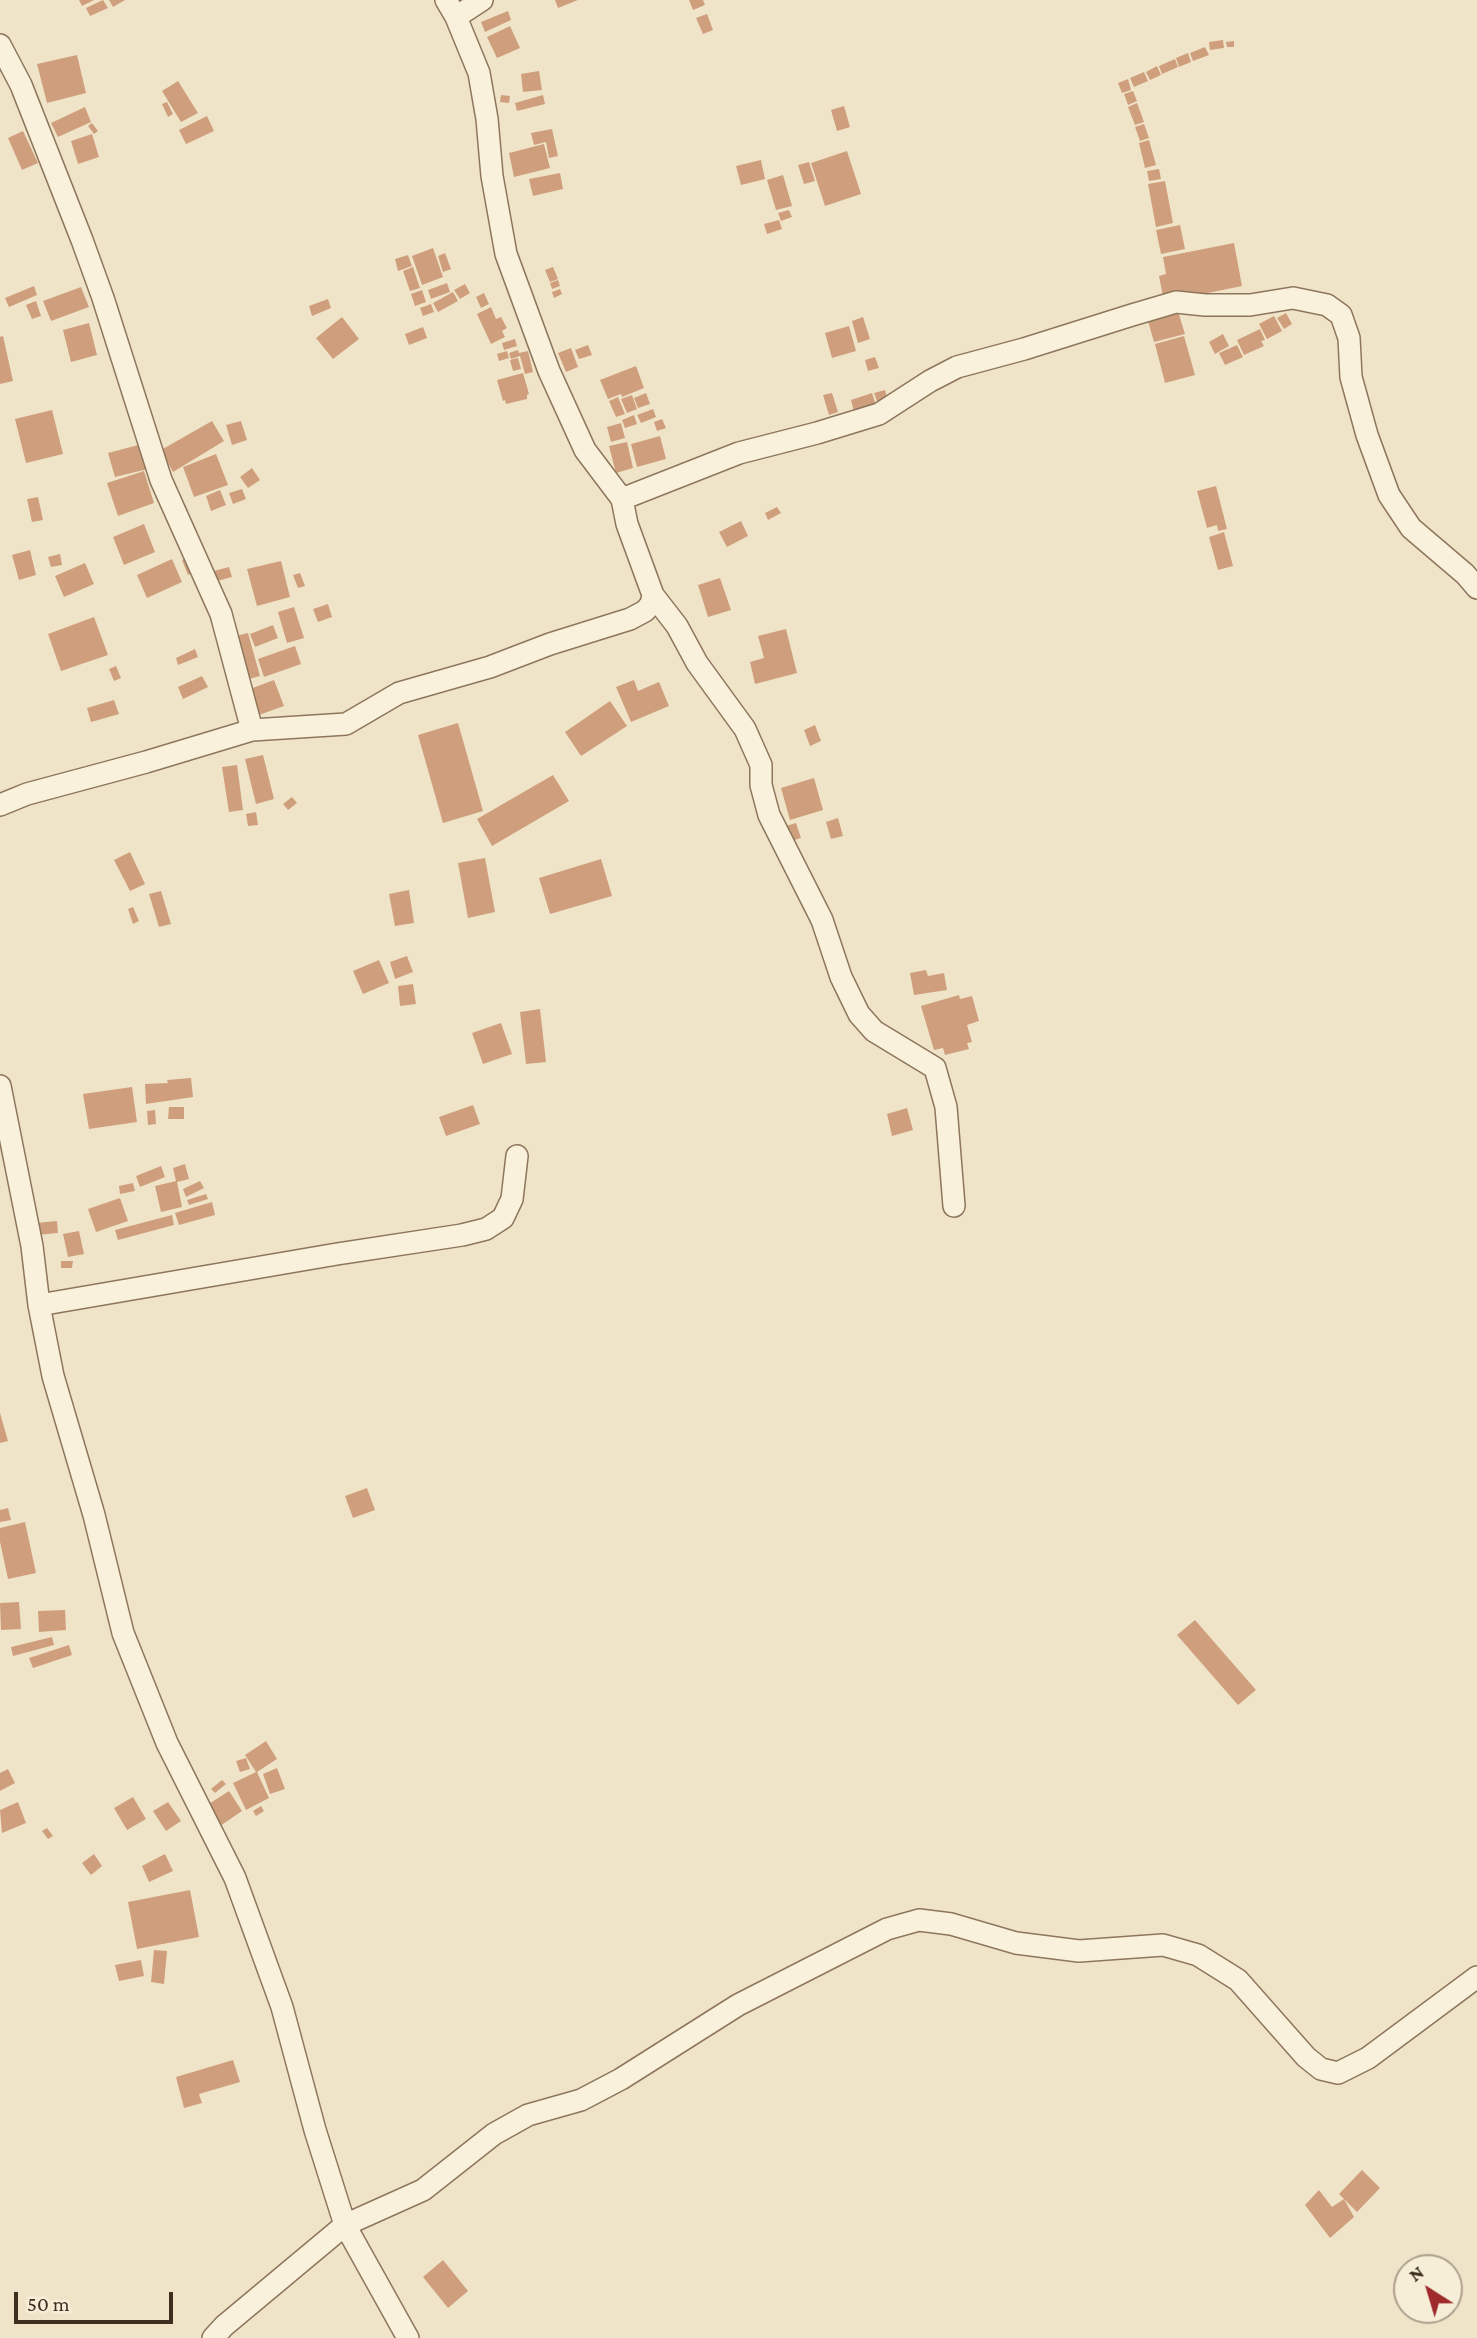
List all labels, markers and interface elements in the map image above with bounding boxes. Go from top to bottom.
north arrow [1393,2254,1463,2324]
text: N [1405,2261,1428,2286]
scale bar [18,2278,177,2322]
text: 50 m [27,2292,70,2316]

